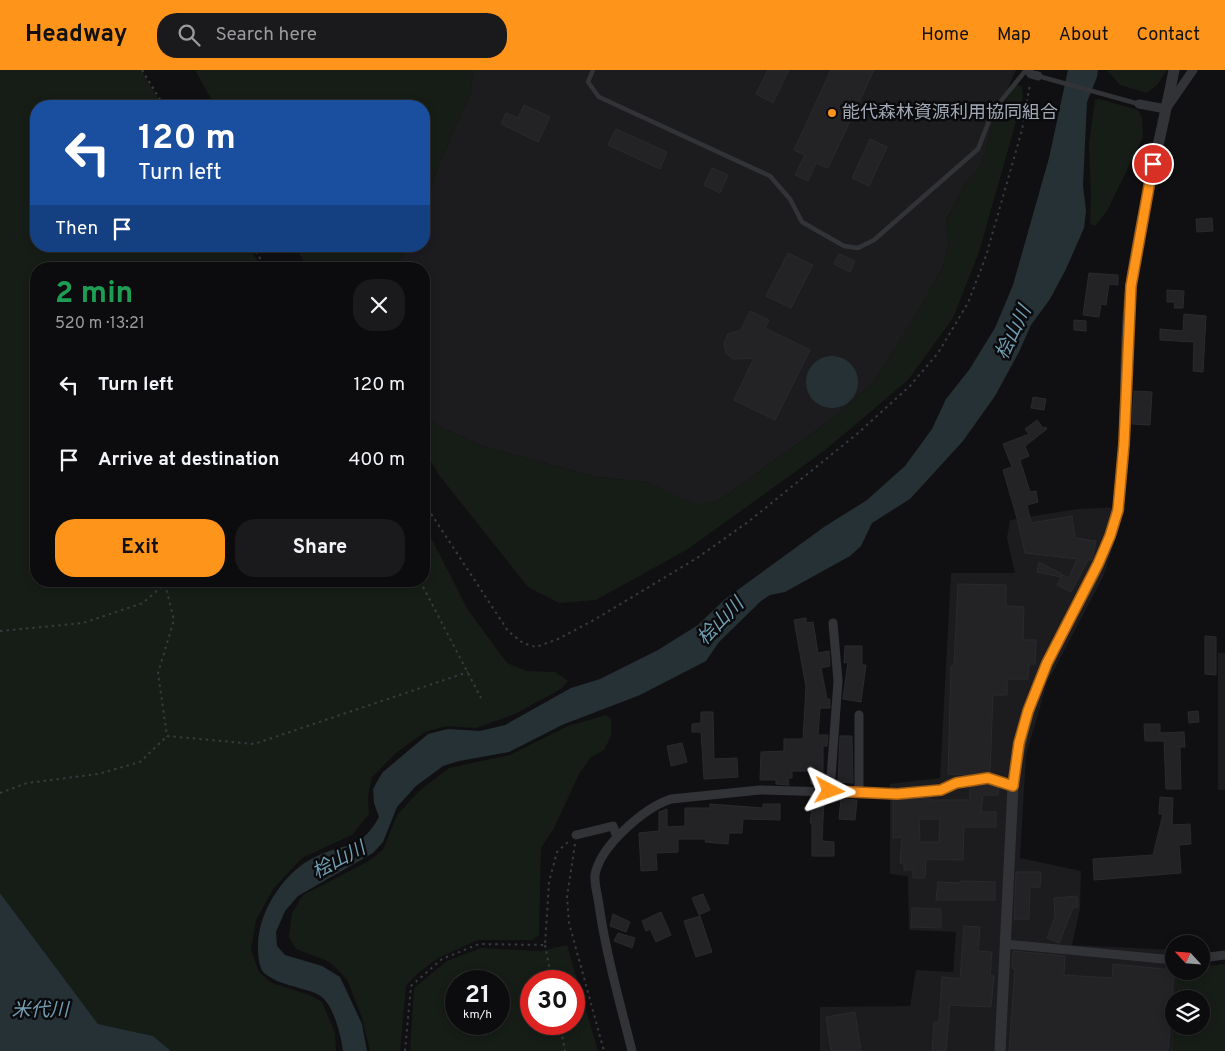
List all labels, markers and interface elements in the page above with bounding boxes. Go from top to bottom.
search box [157,13,507,58]
text: Headway [25,20,127,50]
icon: search [175,21,203,49]
text: Search here [215,23,317,47]
text: Home [921,24,969,47]
text: Map [997,24,1031,47]
text: About [1059,24,1108,47]
text: Contact [1136,24,1200,47]
place label: 能代森林資源利用協同組合 [842,102,1058,125]
marker: 能代森林資源利用協同組合 [826,107,838,119]
text: 120 m [138,117,236,161]
icon: left [55,120,120,185]
pin [1132,143,1174,185]
icon: arrive [1139,150,1167,178]
text: Turn left [138,160,221,187]
icon: arrive [108,215,136,243]
text: Then [55,217,98,241]
text: 2 min [55,276,133,313]
button: close [353,279,405,331]
water label: 桧山川 [991,300,1038,364]
text: 520 m · 13:21 [55,314,145,334]
icon: left [55,371,83,399]
text: Turn left [98,373,174,397]
text: 120 m [354,373,405,397]
icon: arrive [55,446,83,474]
text: Arrive at destination [98,448,279,472]
text: 400 m [348,448,405,472]
button: Exit [55,519,225,577]
button: Share [235,519,405,577]
water label: 桧山川 [693,592,751,651]
position arrow [803,764,855,816]
water label: 桧山川 [308,836,372,885]
north arrow [1165,935,1210,980]
map controls [1165,935,1210,1035]
speed limit sign: 30 [520,970,585,1035]
text: 21 [465,980,490,1012]
button: layers [1165,990,1210,1035]
water label: 米代川 [11,999,70,1023]
text: km/h [463,1007,492,1023]

